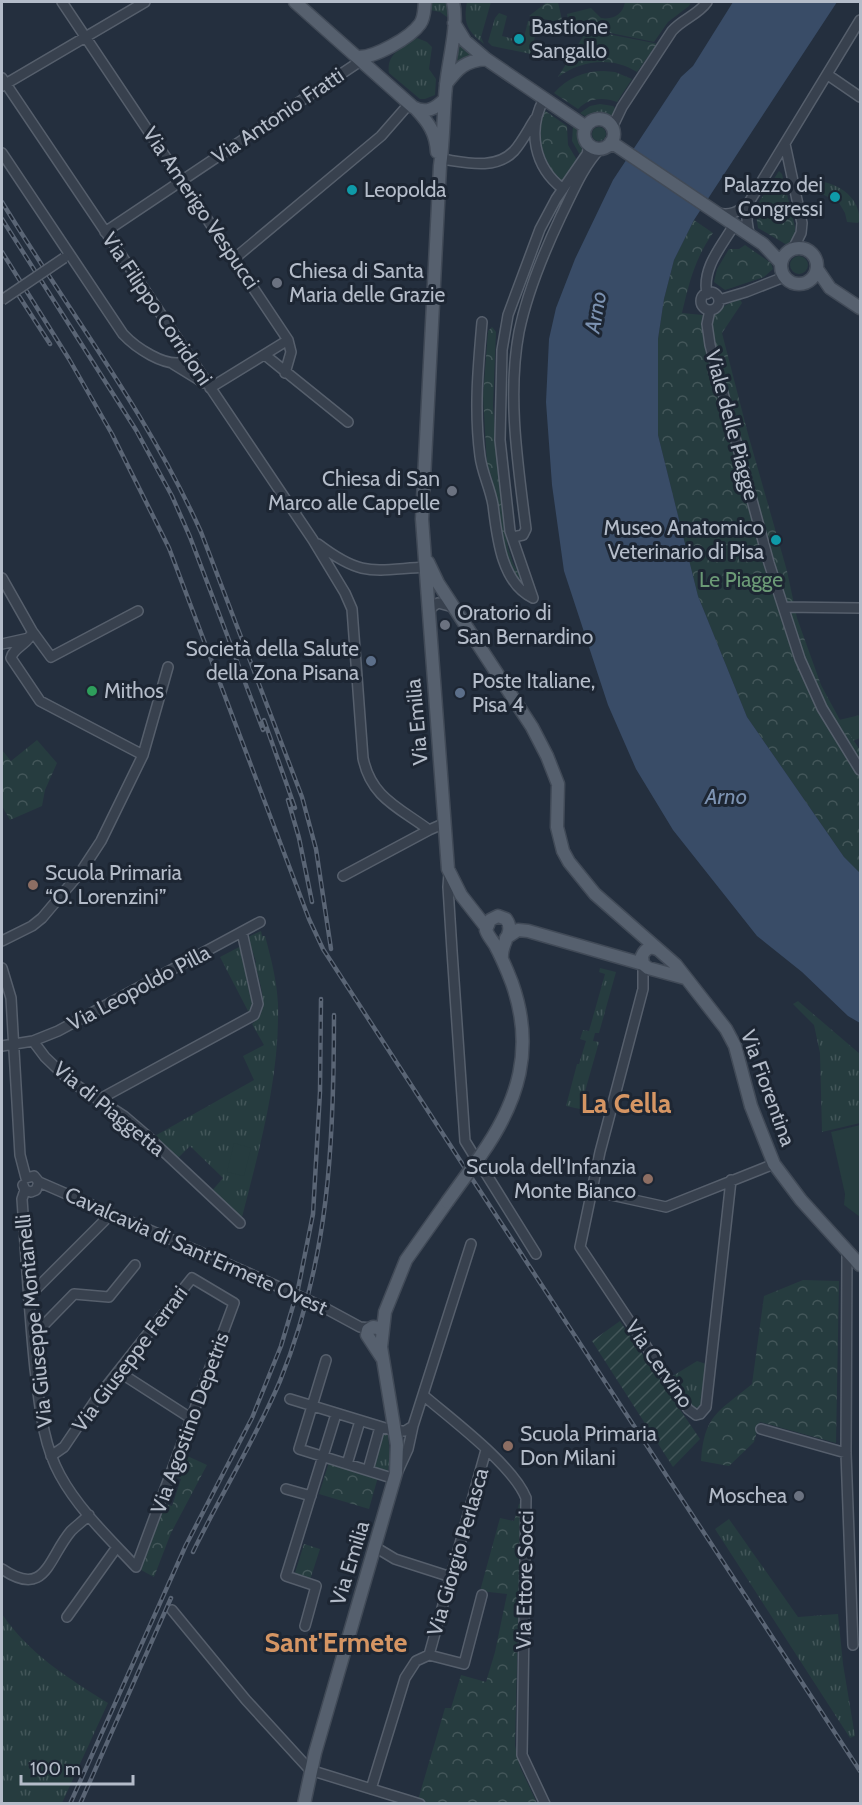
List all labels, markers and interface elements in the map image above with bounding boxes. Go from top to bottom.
place label: Bastione Sangallo [531,14,608,63]
marker: Bastione Sangallo [512,32,526,46]
street label: Via Antonio Fratti [207,62,348,169]
street label: Via Amerigo Vespucci [138,122,265,293]
place label: Palazzo dei Congressi [723,172,823,221]
place label: Leopolda [364,177,446,202]
marker: Leopolda [345,183,359,197]
marker: Palazzo dei Congressi [828,190,842,204]
street label: Via Filippo Corridoni [97,228,218,390]
place label: Chiesa di Santa Maria delle Grazie [289,258,445,307]
marker: Chiesa di Santa Maria delle Grazie [270,276,284,290]
water label: Arno [578,289,612,336]
street label: Viale delle Piagge [700,347,765,503]
place label: Chiesa di San Marco alle Cappelle [268,466,440,515]
marker: Chiesa di San Marco alle Cappelle [445,484,459,498]
place label: Museo Anatomico Veterinario di Pisa [604,515,764,564]
marker: Museo Anatomico Veterinario di Pisa [769,533,783,547]
park label: Le Piagge [699,567,783,592]
place label: Oratorio di San Bernardino [457,600,593,649]
marker: Oratorio di San Bernardino [438,618,452,632]
place label: Società della Salute della Zona Pisana [185,636,359,685]
marker: Società della Salute della Zona Pisana [364,654,378,668]
place label: Poste Italiane, Pisa 4 [472,668,595,717]
place label: Mithos [104,678,164,703]
street label: Via Emilia [400,678,433,766]
marker: Mithos [85,684,99,698]
marker: Poste Italiane, Pisa 4 [453,686,467,700]
water label: Arno [704,783,747,810]
place label: Scuola Primaria “O. Lorenzini” [45,860,182,909]
marker: Scuola Primaria “O. Lorenzini” [26,878,40,892]
street label: Via Leopoldo Pilla [63,939,214,1036]
street label: Via Fiorentina [736,1026,801,1149]
street label: Via di Piaggetta [49,1056,170,1161]
district label: La Cella [581,1087,672,1120]
place label: Scuola dell’Infanzia Monte Bianco [466,1154,636,1203]
marker: Scuola dell’Infanzia Monte Bianco [641,1172,655,1186]
street label: Cavalcavia di Sant'Ermete Ovest [61,1181,331,1320]
street label: Via Giuseppe Montanelli [10,1213,57,1429]
street label: Via Giuseppe Ferrari [67,1281,193,1436]
street label: Via Cervino [620,1315,699,1412]
street label: Via Agostino Depetris [145,1328,234,1517]
place label: Scuola Primaria Don Milani [520,1421,657,1470]
marker: Scuola Primaria Don Milani [501,1439,515,1453]
street label: Via Giorgio Perlasca [422,1465,493,1639]
place label: Moschea [708,1483,787,1508]
marker: Moschea [792,1489,806,1503]
street label: Via Ettore Socci [511,1510,538,1650]
street label: Via Emilia [325,1518,374,1608]
district label: Sant'Ermete [265,1626,407,1659]
scale bar [21,1748,134,1786]
text: 100 m [30,1758,81,1780]

